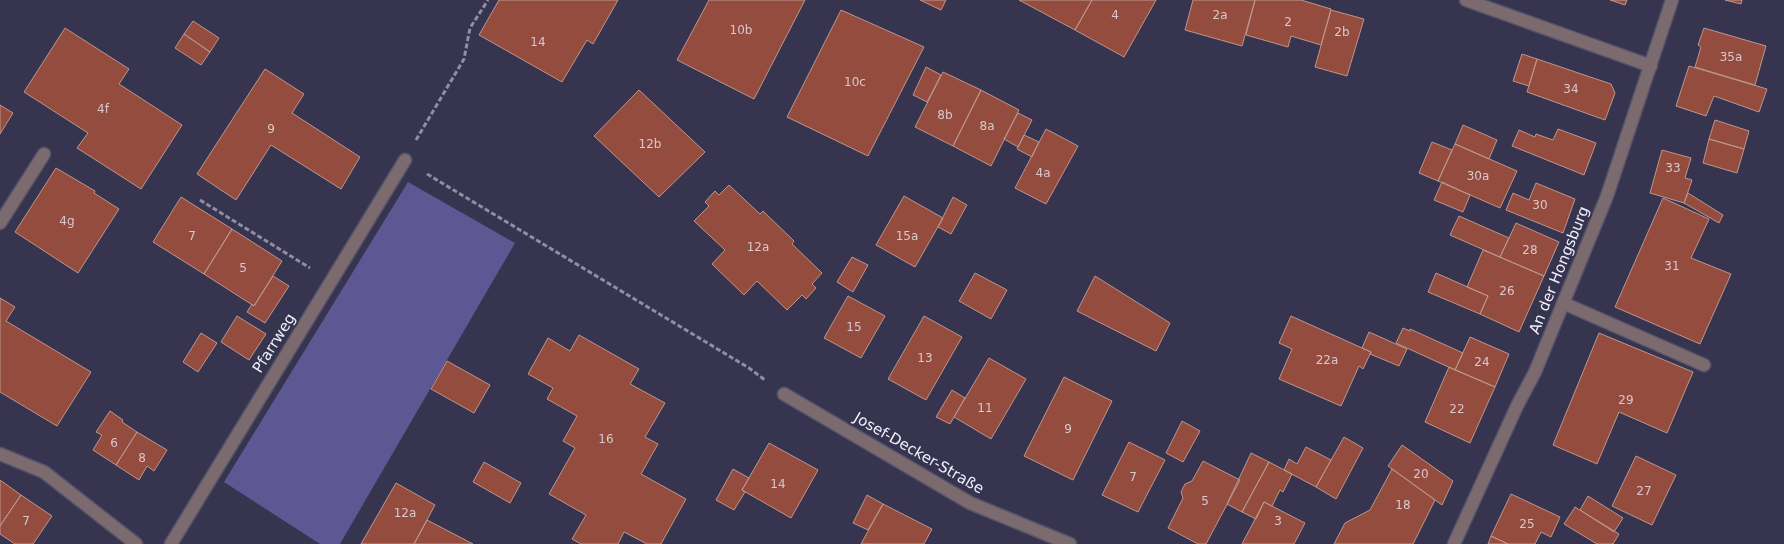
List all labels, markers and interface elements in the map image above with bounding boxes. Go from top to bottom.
house number: 4 [1111,8,1119,22]
house number: 2a [1213,8,1228,22]
house number: 2 [1284,15,1292,29]
house number: 10b [730,23,752,37]
house number: 2b [1334,25,1350,39]
house number: 14 [530,35,546,49]
house number: 35a [1720,50,1742,64]
house number: 10c [844,75,866,89]
house number: 34 [1563,82,1579,96]
house number: 4f [97,102,110,116]
house number: 8b [937,108,953,122]
house number: 8a [980,119,995,133]
house number: 9 [267,122,275,136]
house number: 12b [639,137,661,151]
house number: 33 [1665,161,1681,175]
house number: 4a [1036,166,1051,180]
house number: 30a [1467,169,1489,183]
house number: 30 [1532,198,1548,212]
street label: An der Hongsburg [1525,204,1593,336]
house number: 4g [59,214,75,228]
house number: 7 [188,229,196,243]
house number: 15a [896,229,918,243]
house number: 12a [747,240,769,254]
house number: 28 [1522,243,1538,257]
house number: 31 [1664,259,1680,273]
house number: 5 [239,261,247,275]
house number: 26 [1499,284,1515,298]
street label: Pfarrweg [249,310,299,376]
house number: 15 [846,320,862,334]
house number: 13 [917,351,933,365]
house number: 22a [1316,353,1338,367]
house number: 24 [1474,355,1490,369]
house number: 29 [1618,393,1634,407]
house number: 11 [977,401,993,415]
house number: 22 [1449,402,1465,416]
street label: Josef-Decker-Straße [850,408,987,498]
house number: 9 [1064,422,1072,436]
house number: 16 [598,432,614,446]
house number: 6 [110,436,118,450]
house number: 8 [138,451,146,465]
house number: 20 [1413,467,1429,481]
house number: 7 [1129,470,1137,484]
house number: 14 [770,477,786,491]
house number: 27 [1636,484,1652,498]
house number: 5 [1201,494,1209,508]
house number: 18 [1395,498,1411,512]
house number: 12a [394,506,416,520]
house number: 7 [22,514,30,528]
house number: 3 [1274,514,1282,528]
house number: 25 [1519,517,1535,531]

